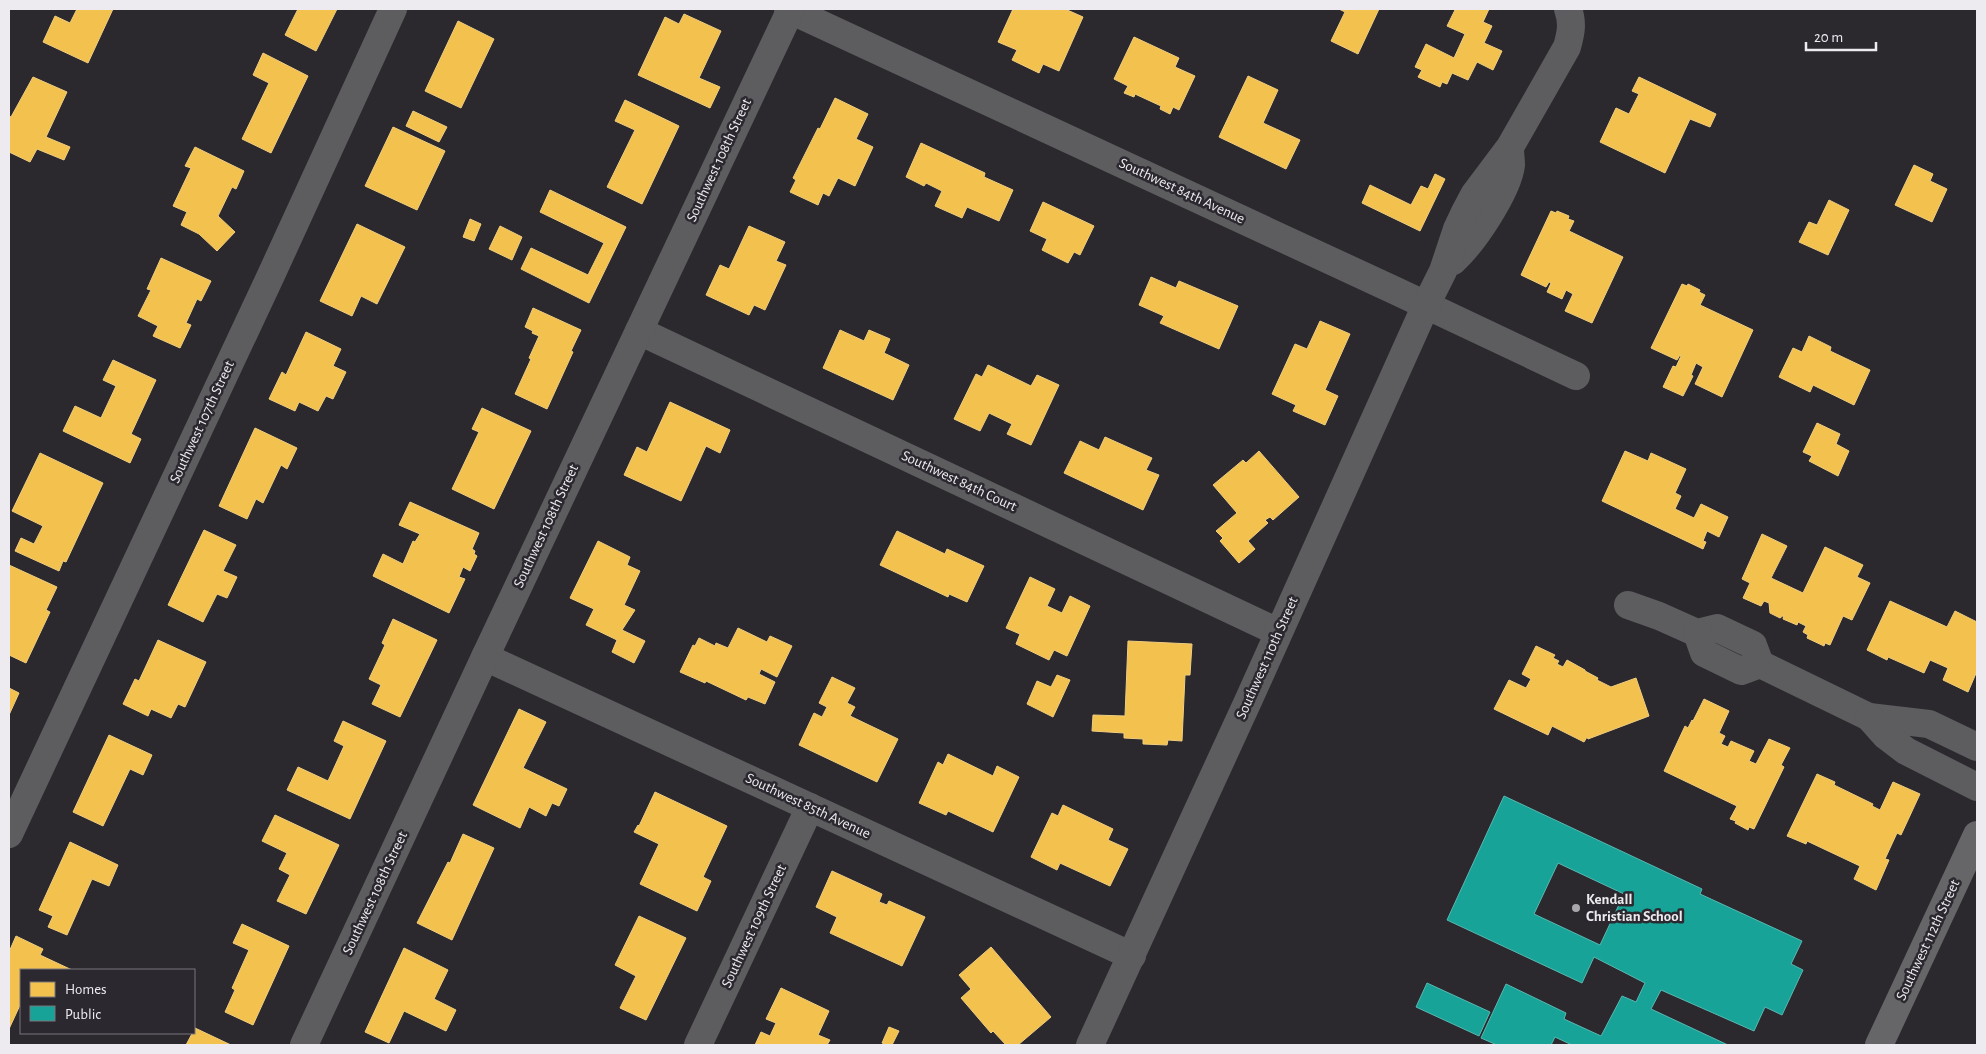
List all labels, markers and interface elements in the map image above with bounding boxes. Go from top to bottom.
scale bar [1806,20,1876,52]
text: 20 m [1814,30,1843,45]
street label: Southwest 108th Street [684,96,754,224]
street label: Southwest 84th Avenue [1117,155,1247,227]
street label: Southwest 107th Street [167,358,237,486]
street label: Southwest 84th Court [899,448,1019,514]
street label: Southwest 108th Street [511,462,581,590]
street label: Southwest 110th Street [1233,594,1301,722]
street label: Southwest 85th Avenue [743,770,873,842]
street label: Southwest 108th Street [340,829,410,957]
street label: Southwest 109th Street [719,862,789,990]
street label: Southwest 112th Street [1893,877,1963,1003]
place label: Kendall Christian School [1586,892,1683,924]
marker: Kendall Christian School [1570,902,1582,914]
legend [20,969,195,1034]
text: Homes [65,982,107,997]
text: Public [65,1007,101,1022]

